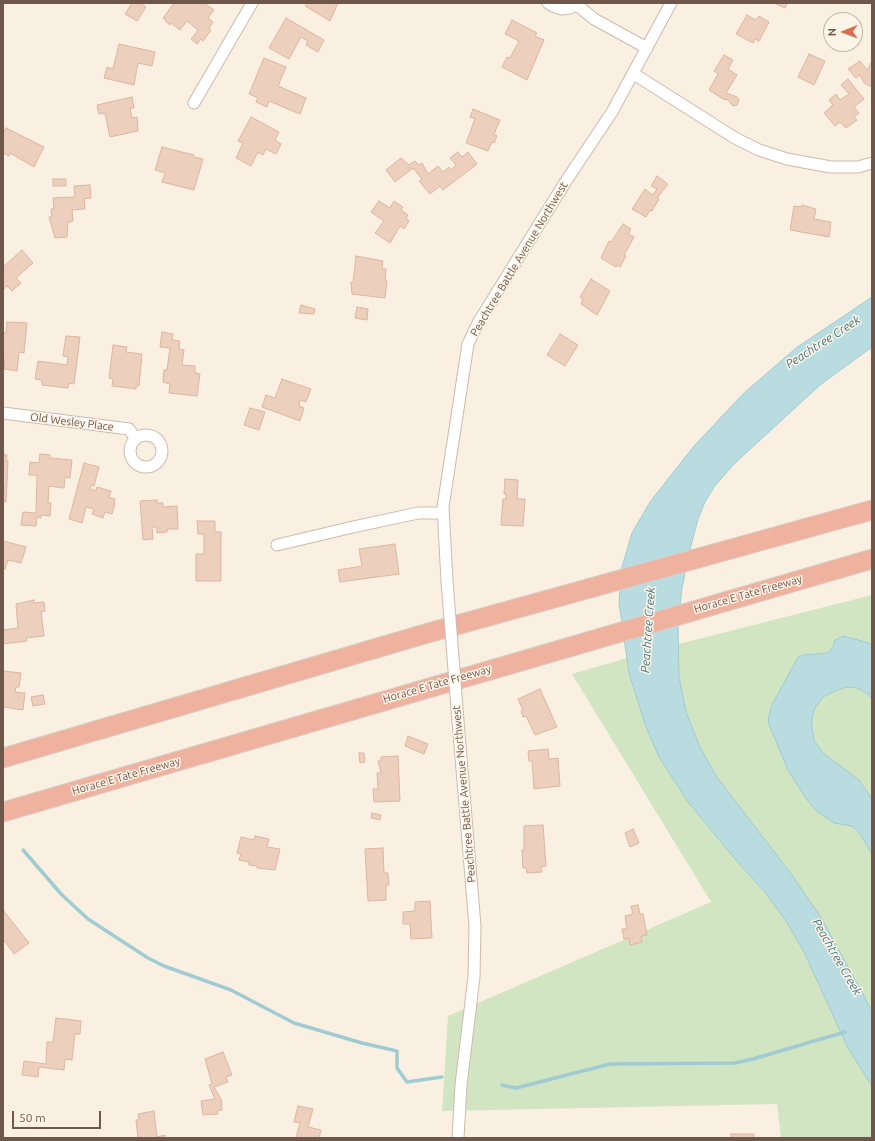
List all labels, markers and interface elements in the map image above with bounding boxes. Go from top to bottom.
north arrow [823,12,863,52]
text: N [826,28,838,36]
street label: Peachtree Battle Avenue Northwest [468,179,570,339]
water label: Peachtree Creek [783,312,863,372]
street label: Old Wesley Place [29,410,115,434]
street label: Horace E Tate Freeway [692,572,804,616]
water label: Peachtree Creek [638,586,658,674]
street label: Horace E Tate Freeway [381,662,493,706]
street label: Peachtree Battle Avenue Northwest [450,705,478,883]
street label: Horace E Tate Freeway [70,754,182,798]
water label: Peachtree Creek [809,916,865,998]
scale bar [14,1103,103,1129]
text: 50 m [19,1111,46,1124]

